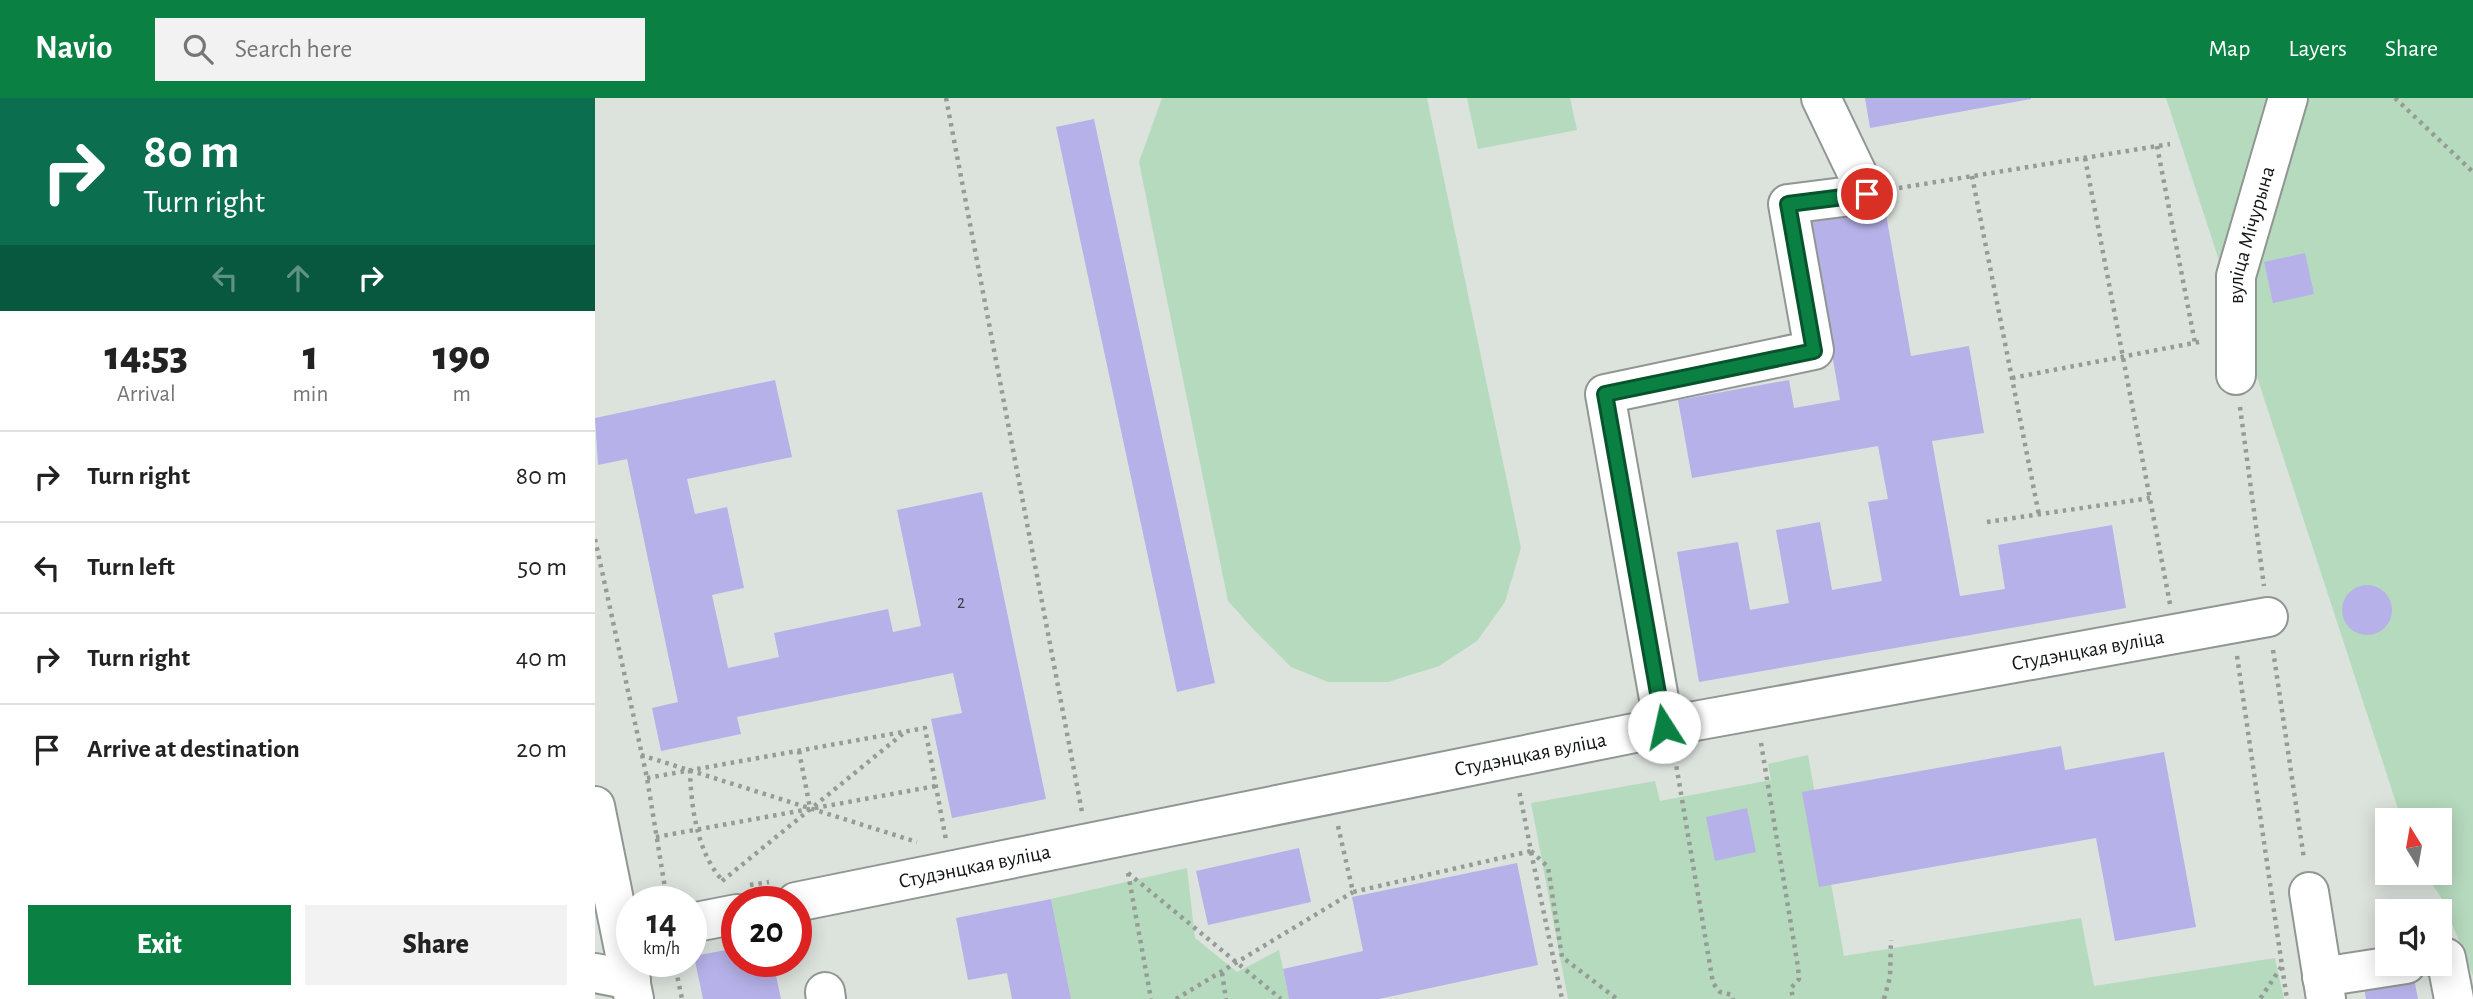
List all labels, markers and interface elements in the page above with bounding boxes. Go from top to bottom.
search box [155,18,645,81]
icon: search [179,30,217,68]
text: Navio [35,32,113,65]
text: Search here [235,36,352,62]
text: Map [2208,37,2250,61]
text: Layers [2288,37,2347,61]
text: Share [2385,37,2438,61]
icon: right [28,126,119,217]
text: 80 m [143,128,240,177]
street label: вуліца Мічурына [2226,163,2279,304]
pin [1837,164,1897,224]
icon: arrive [1848,175,1886,213]
text: Turn right [143,186,265,218]
icon: left [206,259,244,297]
icon: ahead [279,259,317,297]
icon: right [352,259,390,297]
text: 14:53 [104,335,188,377]
text: 1 [303,335,318,377]
text: 190 [433,335,491,377]
text: Arrival [117,383,176,406]
text: min [292,383,328,406]
text: m [452,383,471,406]
icon: right [28,458,66,496]
text: Turn right [87,463,190,489]
text: 80 m [516,463,567,489]
icon: left [28,549,66,587]
text: Turn left [87,554,175,580]
text: 50 m [517,554,567,580]
house number: 2 [957,594,965,612]
street label: Студэнцкая вуліца [2010,626,2166,674]
icon: right [28,640,66,678]
text: Turn right [87,645,190,671]
text: 40 m [516,645,567,671]
position arrow [1627,690,1701,764]
street label: Студэнцкая вуліца [1452,729,1609,780]
icon: arrive [28,731,66,769]
text: Arrive at destination [87,736,300,762]
text: 20 m [516,736,567,762]
north arrow [2375,808,2452,886]
map controls [2375,808,2452,976]
street label: Студэнцкая вуліца [897,841,1053,892]
speed limit sign: 20 [721,886,812,977]
button: sound [2375,899,2452,976]
button: Exit [28,905,291,985]
button: Share [305,905,567,985]
text: 14 [646,905,677,940]
text: km/h [643,940,680,958]

